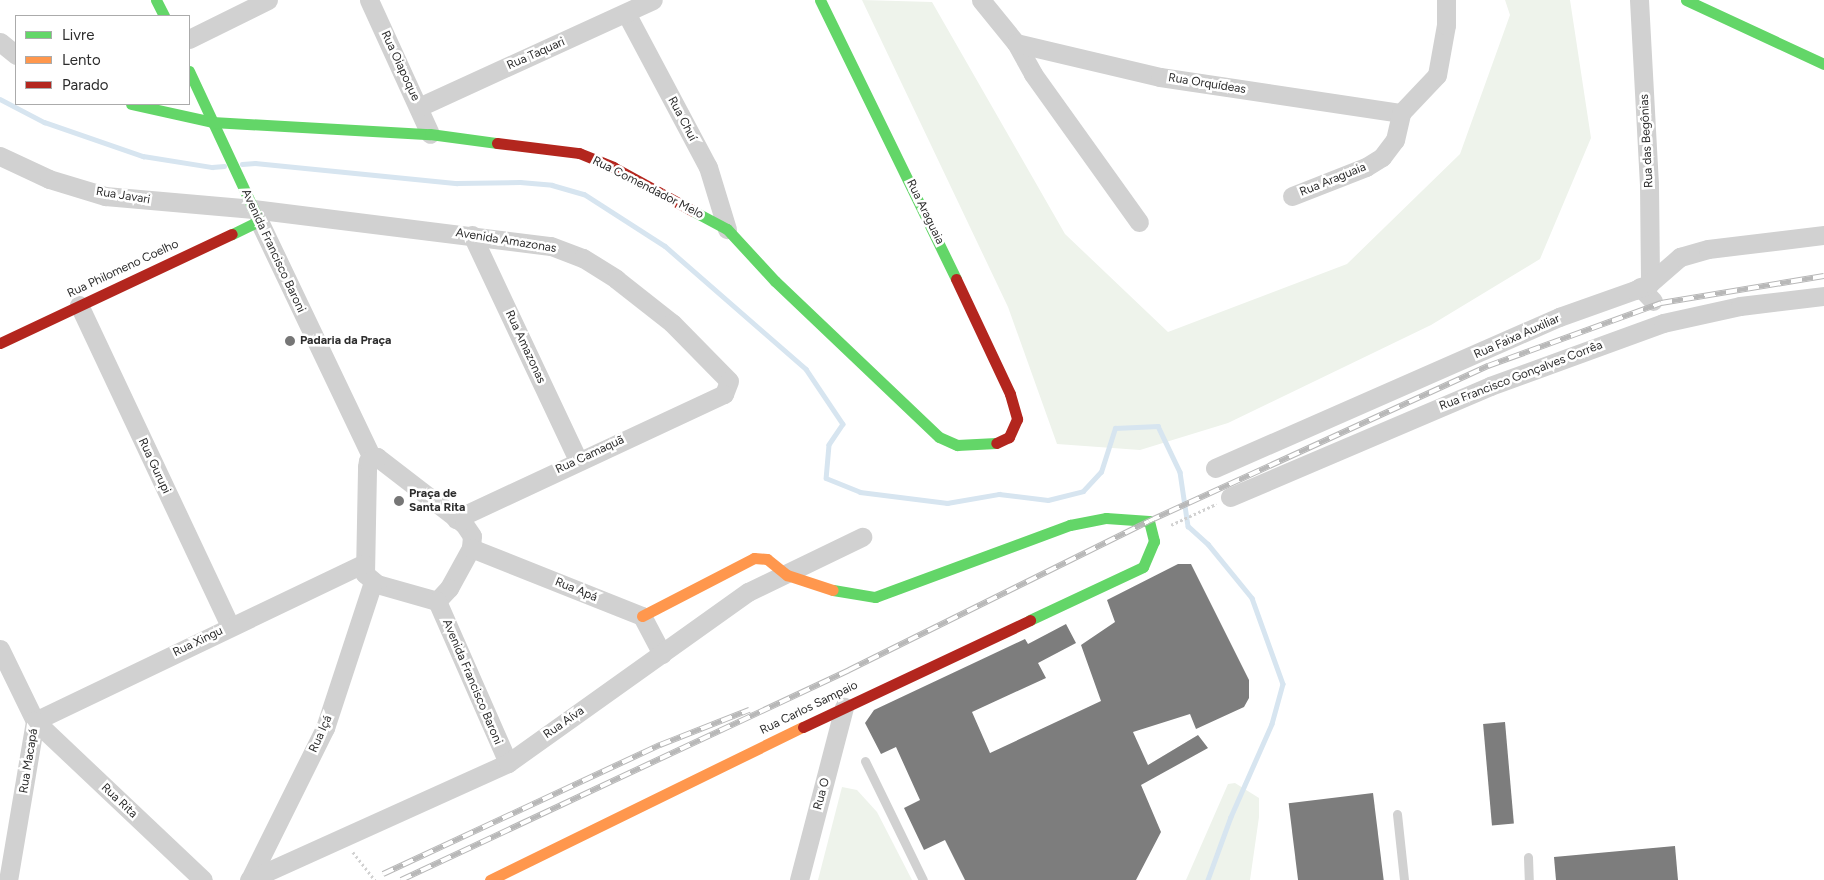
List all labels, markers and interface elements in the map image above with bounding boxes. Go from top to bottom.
legend [15,15,190,105]
text: Livre [62,26,94,44]
street label: Rua Oiapoque [377,29,423,103]
street label: Rua Taquari [505,35,567,73]
text: Lento [62,51,101,69]
street label: Rua Orquídeas [1167,71,1247,97]
text: Parado [62,76,108,94]
street label: Rua Chuí [664,94,700,144]
street label: Rua das Begônias [1637,94,1657,188]
street label: Rua Comendador Melo [590,154,706,222]
street label: Rua Araguaia [1298,160,1368,200]
street label: Rua Araguaia [903,177,947,247]
street label: Rua Javari [95,185,151,207]
street label: Avenida Francisco Baroni [238,187,308,315]
street label: Avenida Amazonas [455,226,557,256]
street label: Rua Philomeno Coelho [65,237,181,301]
street label: Rua Amazonas [502,308,548,386]
street label: Rua Faixa Auxiliar [1472,312,1562,362]
place label: Padaria da Praça [300,334,391,348]
marker: Padaria da Praça [284,335,296,347]
street label: Rua Francisco Gonçalves Corrêa [1437,338,1605,414]
street label: Rua Camaquã [553,433,627,477]
street label: Rua Gurupi [135,436,173,496]
place label: Praça de Santa Rita [409,487,465,515]
marker: Praça de Santa Rita [393,495,405,507]
street label: Rua Apá [553,575,599,605]
street label: Avenida Francisco Baroni [439,617,505,747]
street label: Rua Xingu [171,624,225,660]
street label: Rua Carlos Sampaio [758,678,860,738]
street label: Rua Aíva [541,704,587,742]
street label: Rua Içá [306,713,336,755]
street label: Rua Macapá [17,728,41,794]
street label: Rua O [811,776,833,812]
street label: Rua Rita [98,781,140,821]

